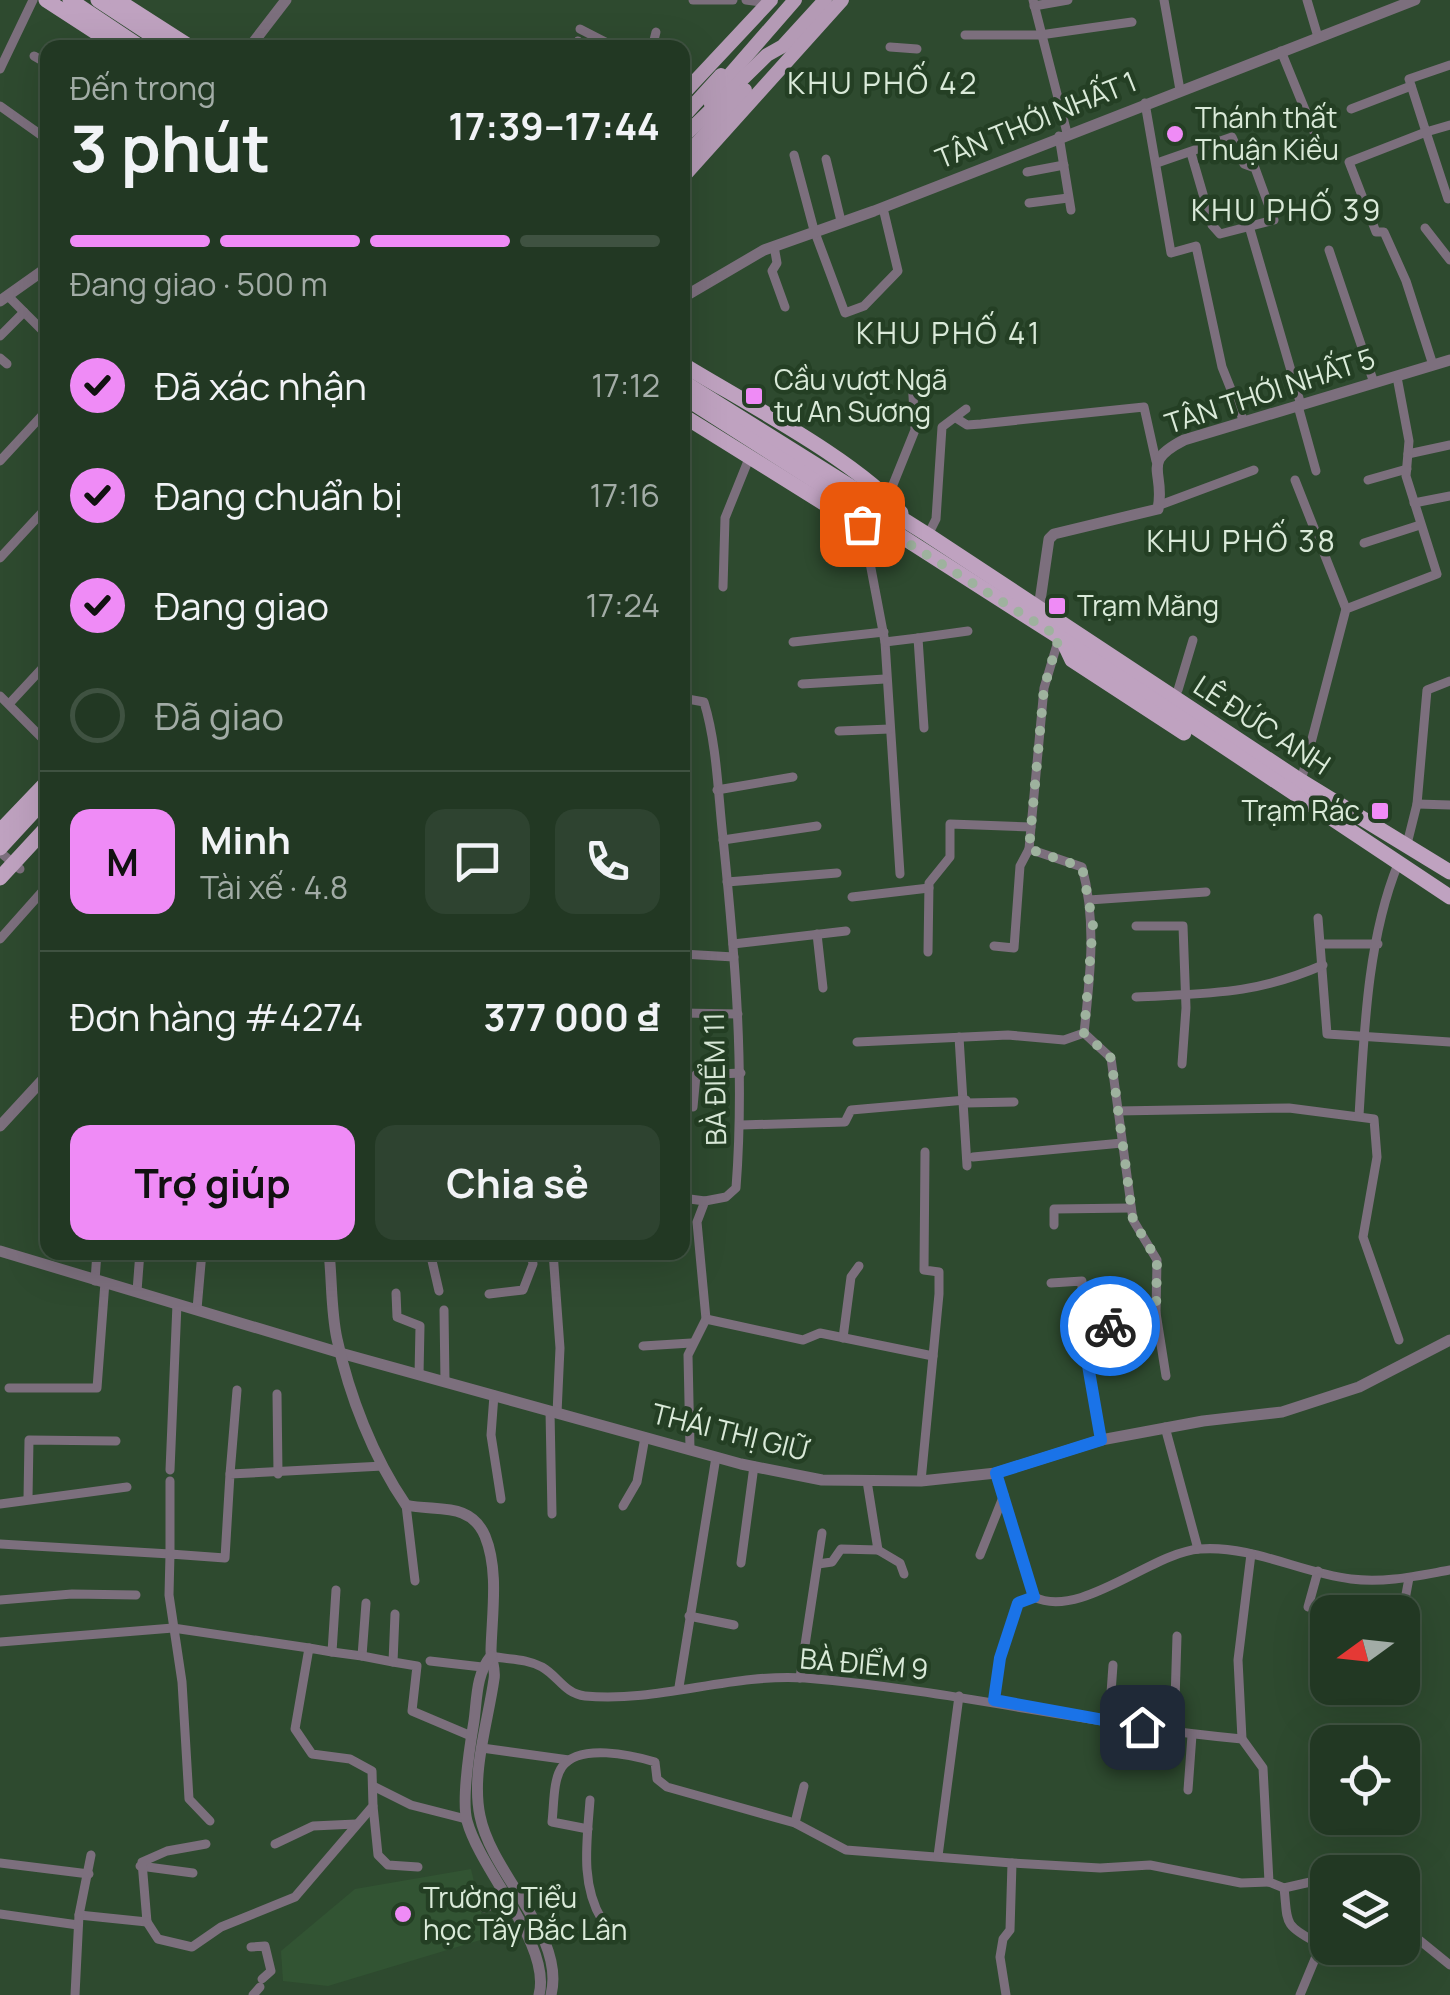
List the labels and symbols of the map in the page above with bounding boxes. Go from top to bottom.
district label: KHU PHỐ 42 [787,61,979,103]
street label: TÂN THỚI NHẤT 1 [929,61,1142,177]
place label: Thánh thất Thuận Kiều [1195,98,1339,168]
marker: Thánh thất Thuận Kiều [1164,123,1186,145]
district label: KHU PHỐ 39 [1191,188,1383,230]
district label: KHU PHỐ 41 [856,311,1042,353]
street label: TÂN THỚI NHẤT 5 [1159,337,1380,442]
place label: Cầu vượt Ngã tư An Sương [774,360,947,430]
marker: Cầu vượt Ngã tư An Sương [743,385,765,407]
pin [820,482,905,567]
district label: KHU PHỐ 38 [1147,519,1337,561]
place label: Trạm Măng [1077,586,1219,624]
marker: Trạm Măng [1046,595,1068,617]
street label: LÊ ĐỨC ANH [1187,666,1338,783]
place label: Trạm Rác [1242,791,1360,829]
marker: Trạm Rác [1369,800,1391,822]
street label: BÀ ĐIỂM 11 [694,1012,734,1146]
courier [1060,1276,1160,1376]
street label: THÁI THỊ GIỮ [648,1393,814,1469]
north arrow [1310,1595,1420,1705]
street label: BÀ ĐIỂM 9 [798,1638,930,1688]
pin [1100,1685,1185,1770]
place label: Trường Tiểu học Tây Bắc Lân [423,1878,627,1948]
marker: Trường Tiểu học Tây Bắc Lân [392,1903,414,1925]

